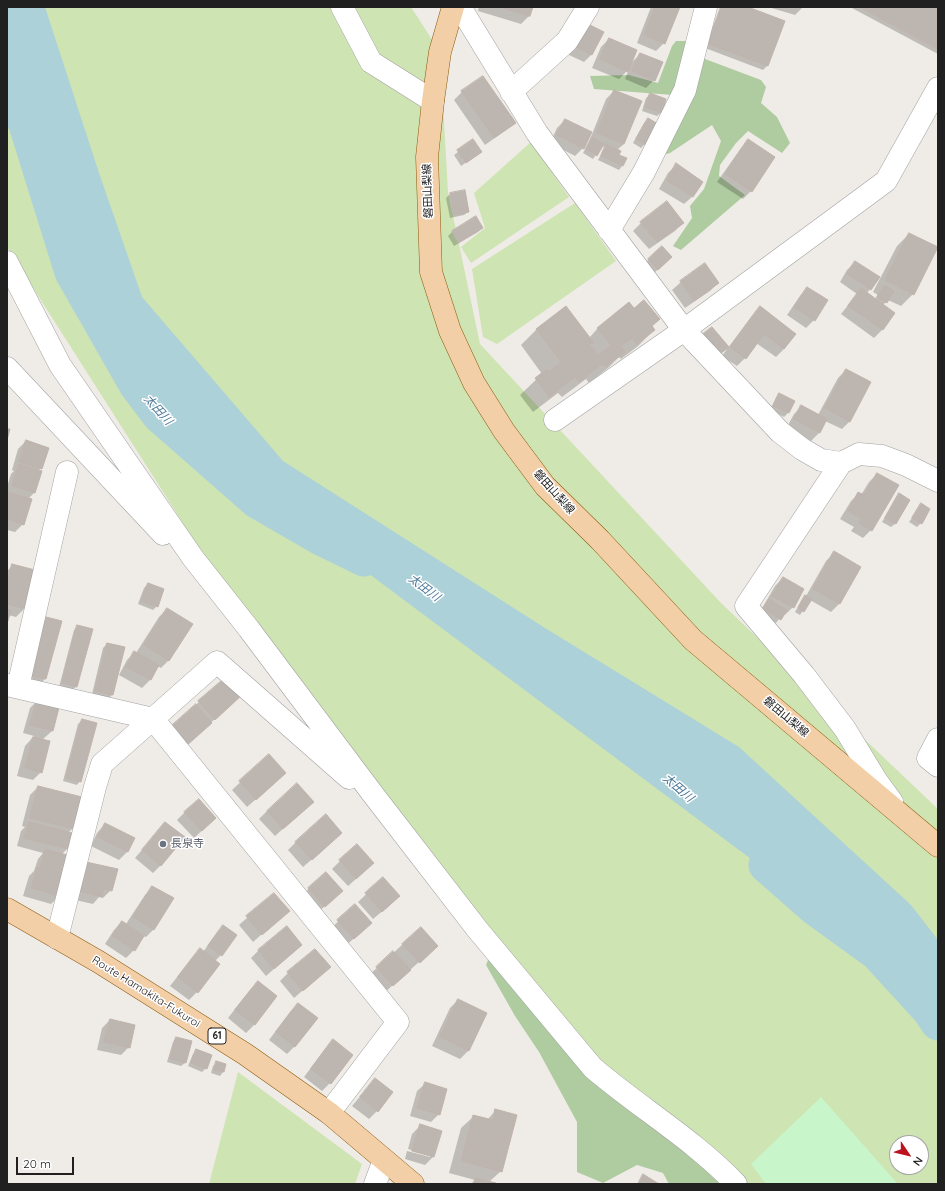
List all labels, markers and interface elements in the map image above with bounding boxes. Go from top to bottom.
street label: 磐田山梨線 [420,163,436,219]
water label: 太田川 [141,392,175,428]
street label: 磐田山梨線 [531,467,577,517]
water label: 太田川 [405,571,443,605]
street label: 磐田山梨線 [761,694,811,740]
water label: 太田川 [660,771,696,805]
place label: 長泉寺 [171,837,204,851]
marker: 長泉寺 [158,839,168,849]
street label: Route Hamakita-Fukuroi [90,953,202,1031]
road number: 61 [208,1028,226,1044]
north arrow [889,1135,929,1175]
scale bar [18,1149,76,1175]
text: N [910,1154,926,1169]
text: 20 m [23,1156,51,1171]

